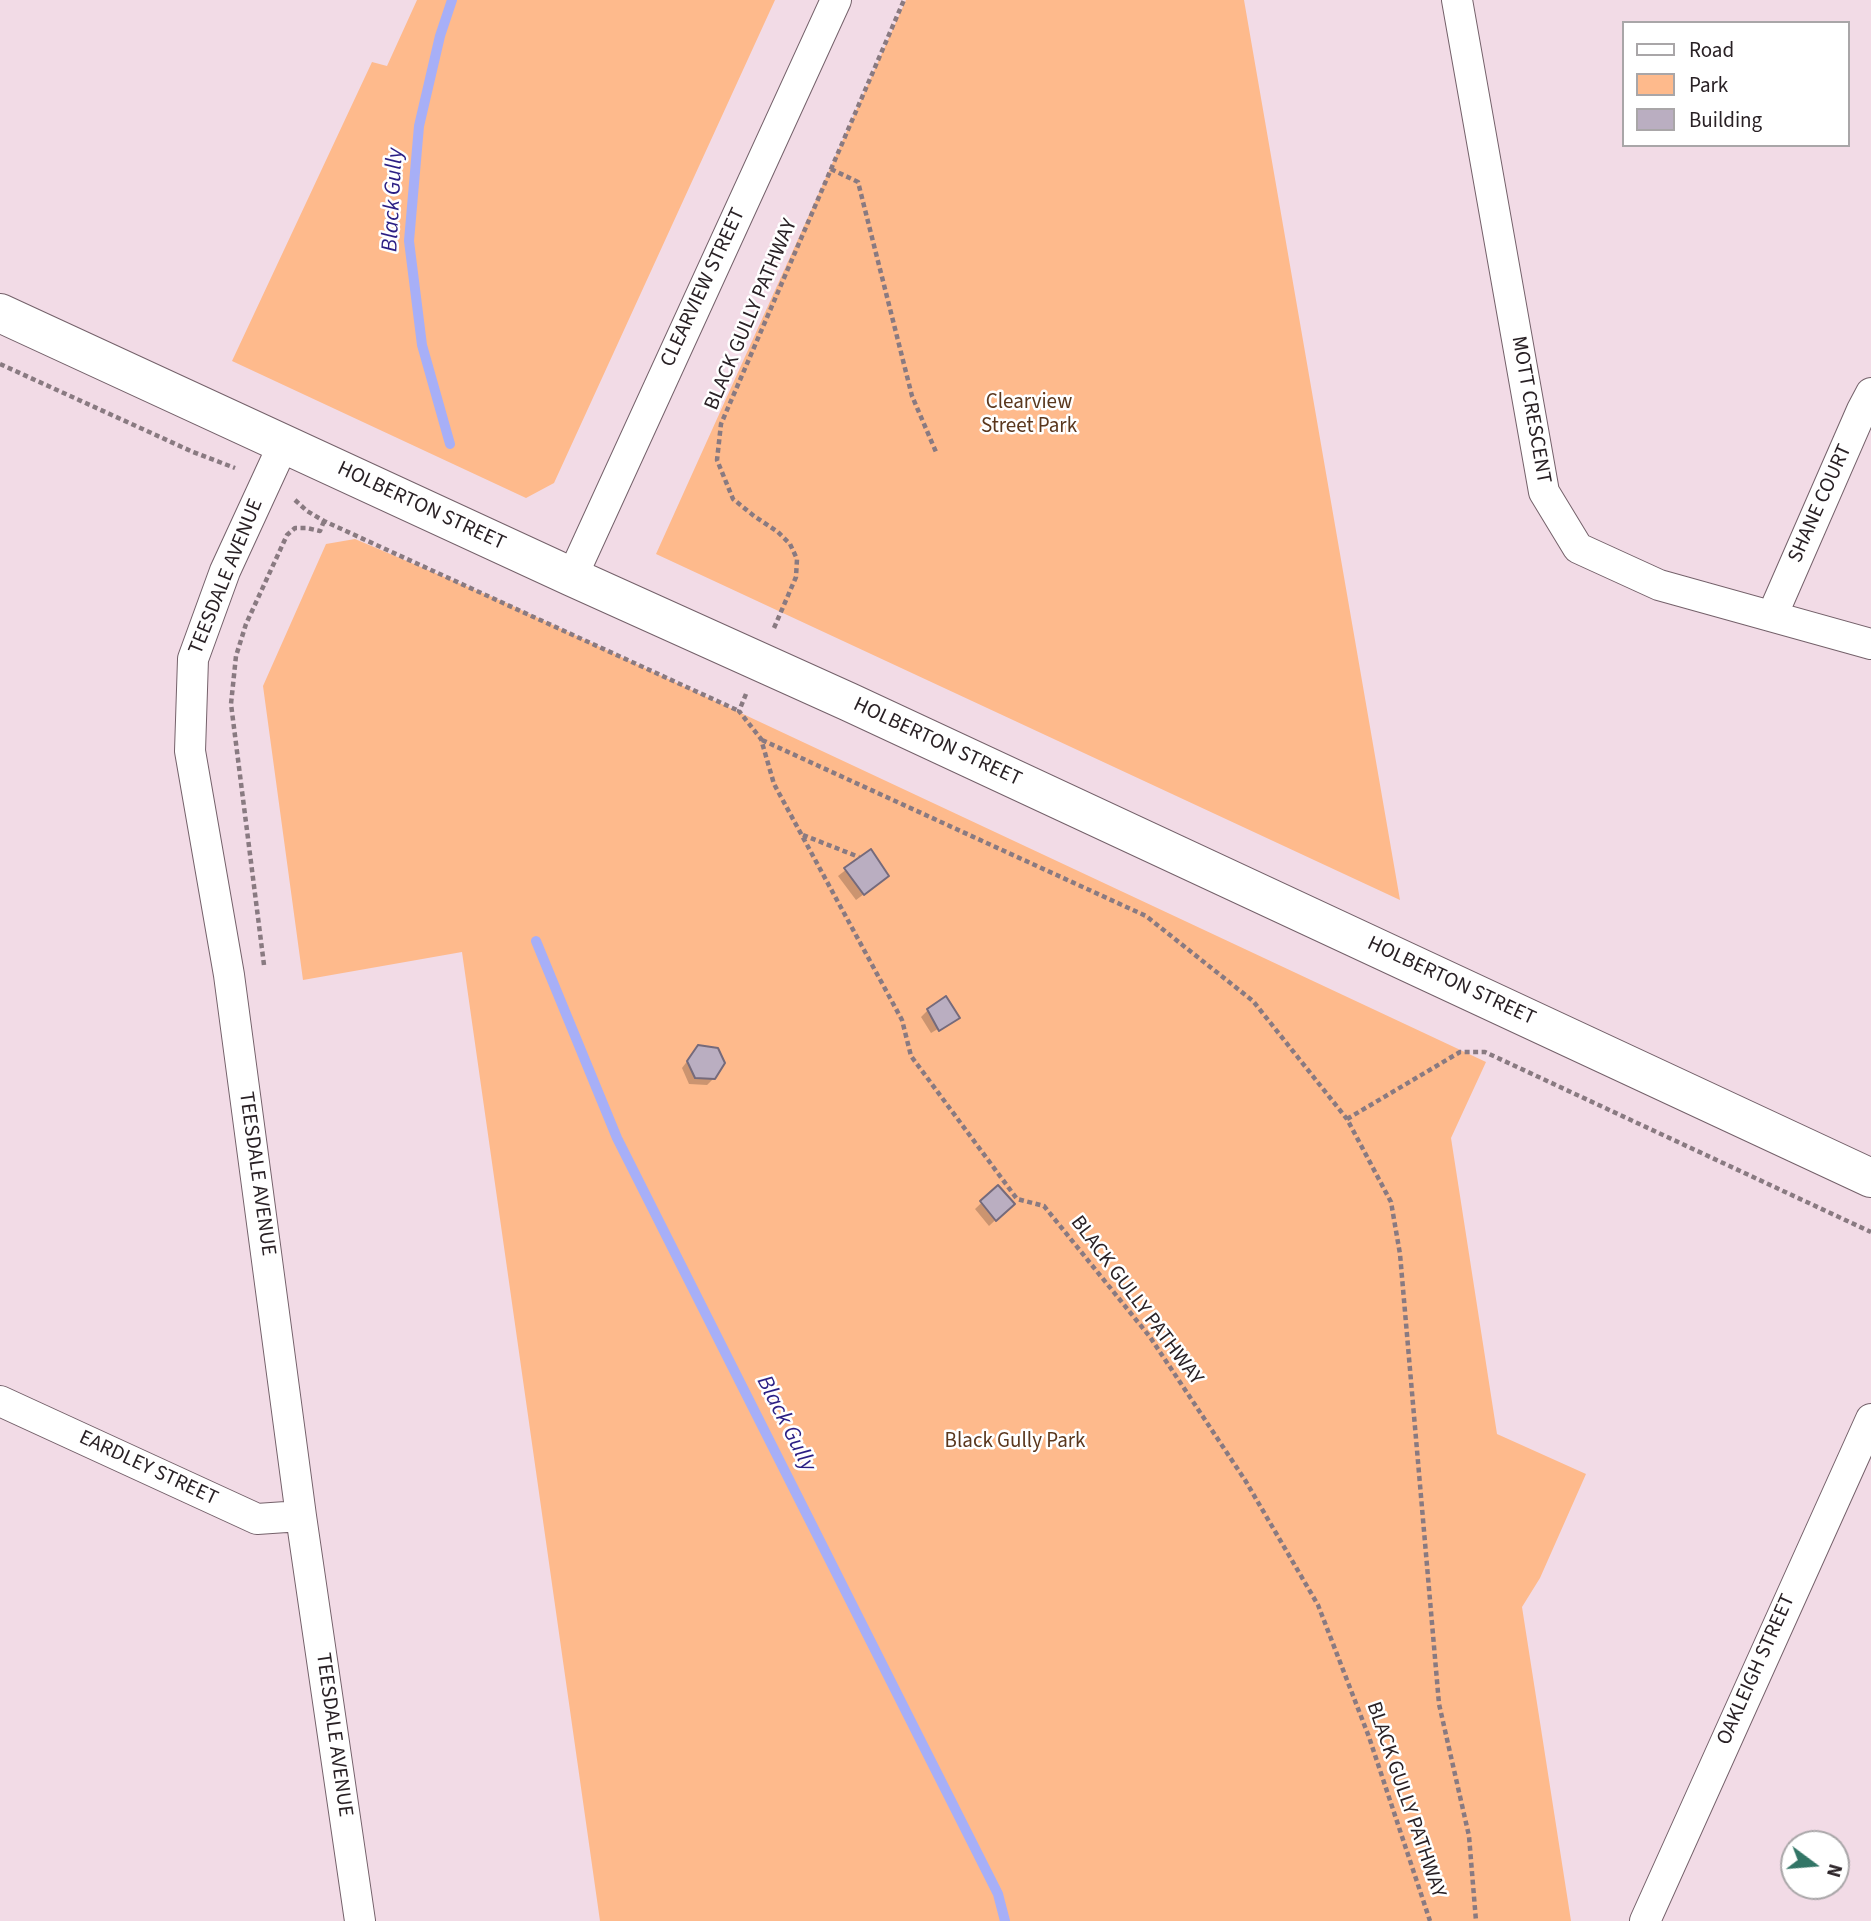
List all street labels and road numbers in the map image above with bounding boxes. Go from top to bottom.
street label: CLEARVIEW STREET [656,205,752,371]
street label: BLACK GULLY PATHWAY [700,216,804,414]
street label: MOTT CRESCENT [1505,334,1555,486]
street label: SHANE COURT [1784,441,1858,567]
street label: HOLBERTON STREET [333,457,509,557]
street label: TEESDALE AVENUE [184,496,270,658]
street label: HOLBERTON STREET [849,693,1025,793]
street label: HOLBERTON STREET [1363,932,1539,1032]
street label: TEESDALE AVENUE [232,1090,280,1258]
street label: BLACK GULLY PATHWAY [1064,1211,1208,1391]
street label: EARDLEY STREET [75,1426,221,1512]
street label: OAKLEIGH STREET [1712,1591,1802,1749]
street label: TEESDALE AVENUE [309,1651,357,1819]
street label: BLACK GULLY PATHWAY [1360,1699,1450,1901]

